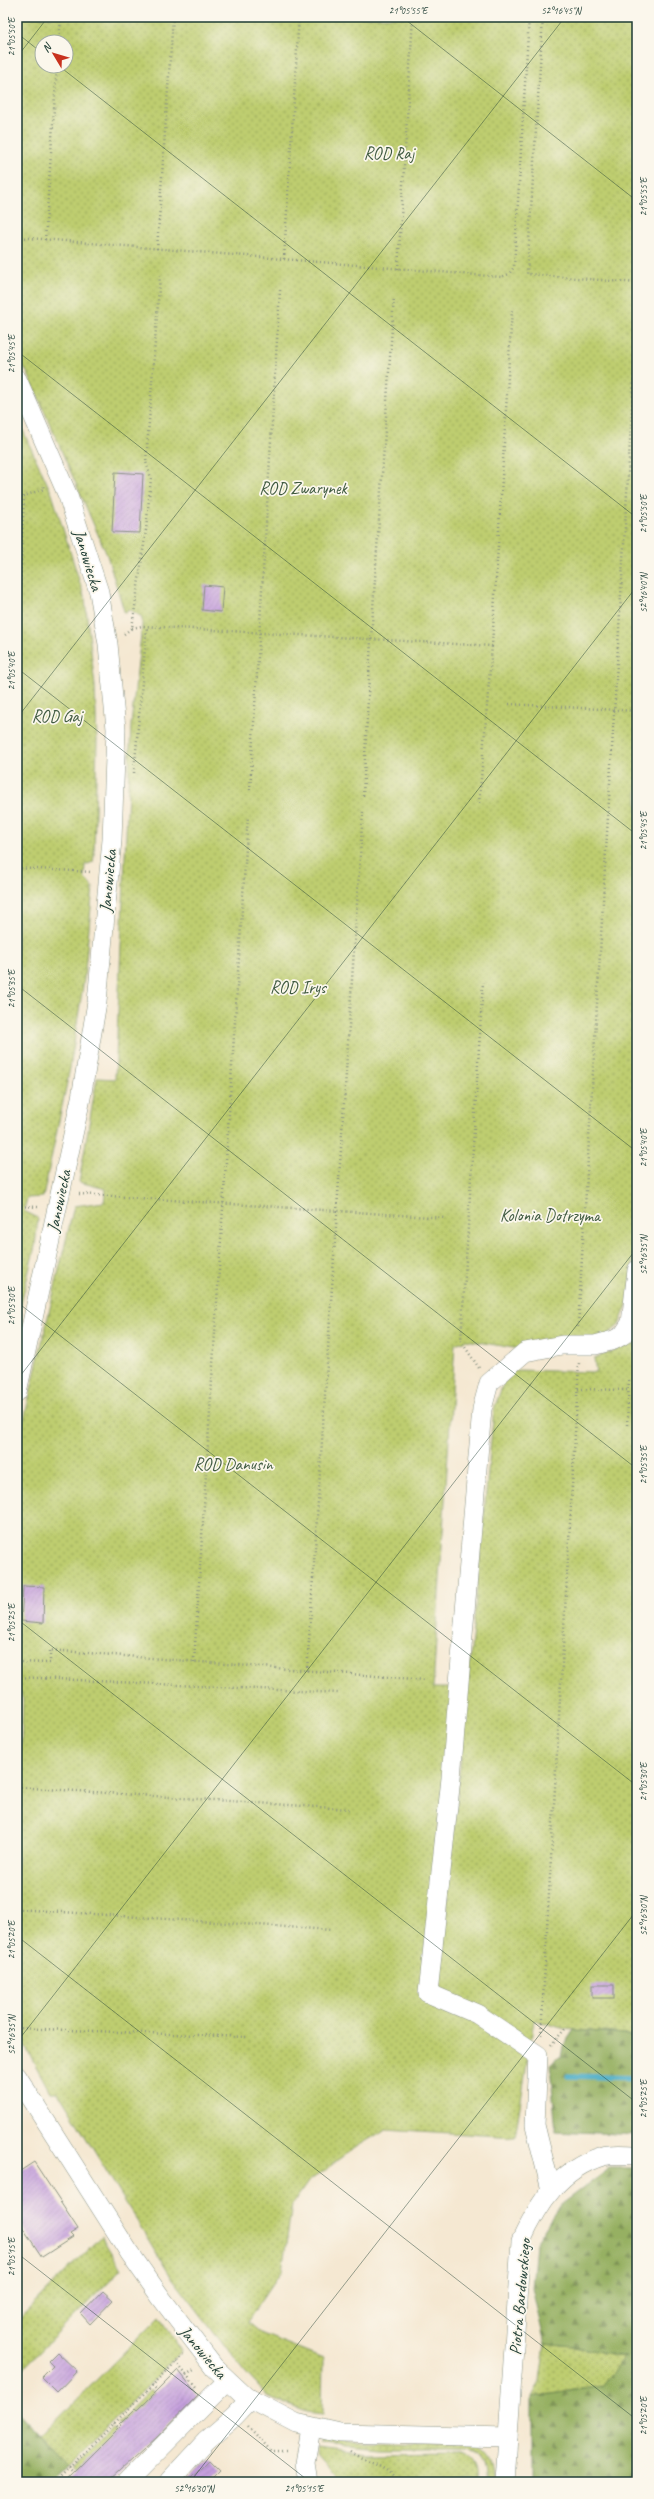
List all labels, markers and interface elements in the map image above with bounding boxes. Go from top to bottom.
text: 21°05'55"E [389,4,429,17]
text: 52°16'45"N [541,4,583,17]
text: 21°05'50"E [5,16,18,56]
north arrow [34,34,74,74]
text: N [39,39,55,55]
park label: ROD Raj [364,143,417,164]
text: 21°05'55"E [637,176,650,216]
text: 21°05'45"E [5,333,18,373]
park label: ROD Zwarynek [259,478,348,499]
text: 21°05'50"E [637,493,650,533]
street label: Janowiecka [68,526,108,594]
text: 52°16'40"N [637,571,650,613]
text: 21°05'40"E [5,650,18,690]
park label: ROD Gaj [32,706,85,727]
text: 21°05'45"E [637,810,650,850]
street label: Janowiecka [95,848,121,914]
text: 21°05'35"E [5,968,18,1008]
park label: ROD Irys [270,977,328,998]
text: 21°05'40"E [637,1127,650,1167]
street label: Janowiecka [42,1167,76,1235]
park label: Kolonia Dotrzyma [500,1205,602,1226]
text: 52°16'35"N [637,1233,650,1275]
text: 21°05'30"E [5,1285,18,1325]
text: 21°05'35"E [637,1444,650,1484]
park label: ROD Danusin [193,1454,274,1475]
text: 21°05'25"E [5,1602,18,1642]
text: 21°05'30"E [637,1761,650,1801]
text: 52°16'30"N [637,1894,650,1936]
text: 21°05'20"E [5,1919,18,1959]
text: 52°16'35"N [5,2013,18,2055]
text: 21°05'25"E [637,2078,650,2118]
text: 21°05'15"E [5,2236,18,2276]
street label: Piotra Bardowskiego [504,2236,536,2356]
street label: Janowiecka [174,2320,232,2384]
text: 21°05'20"E [637,2395,650,2435]
text: 52°16'30"N [174,2482,216,2495]
text: 21°05'15"E [285,2482,325,2495]

